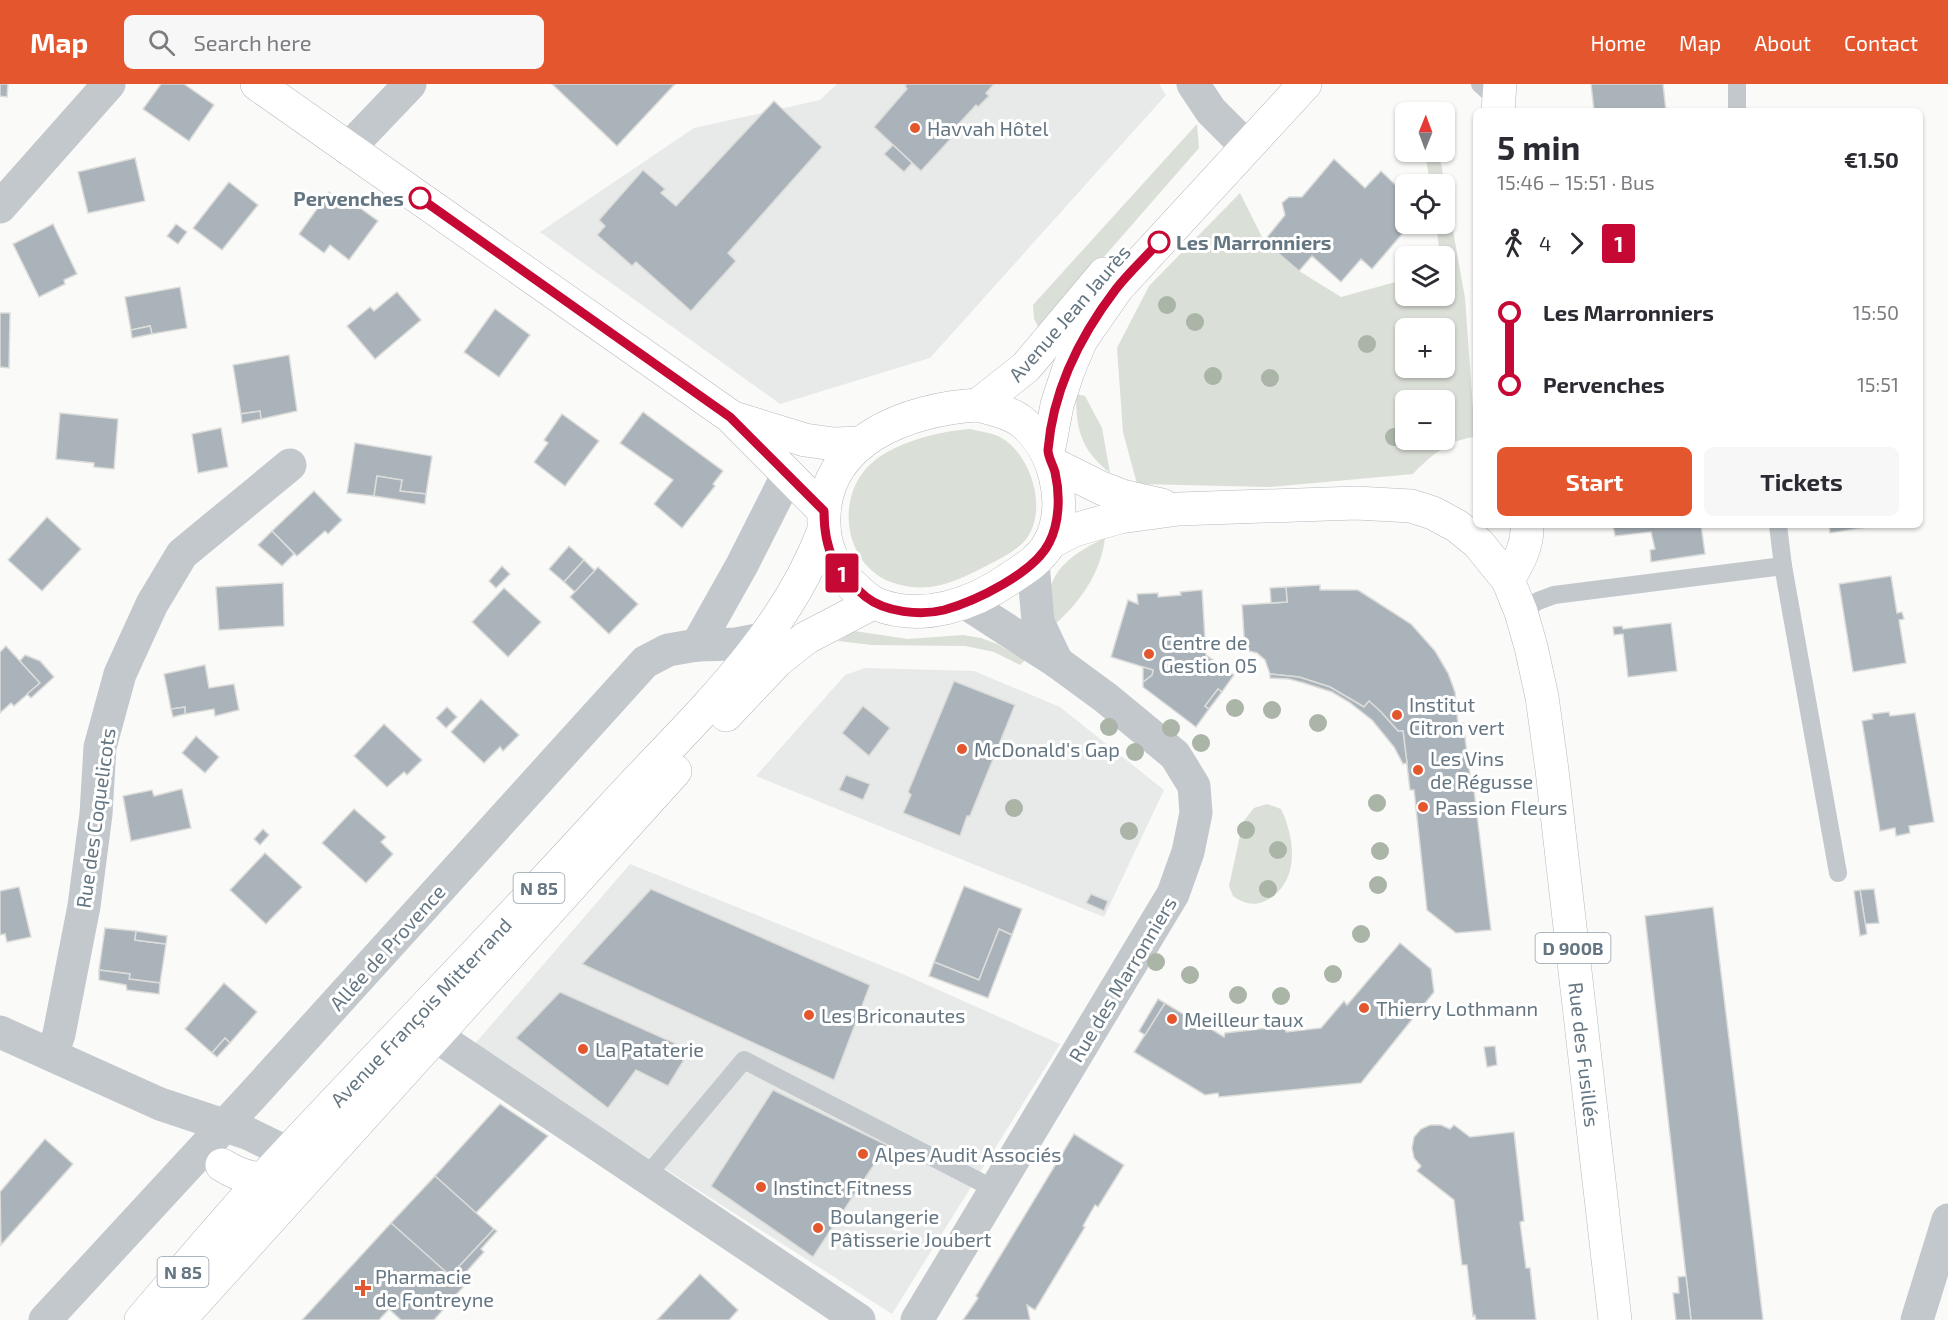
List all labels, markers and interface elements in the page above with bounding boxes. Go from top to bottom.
search box [124,15,544,69]
text: Map [30,25,88,59]
icon: search [145,26,178,59]
text: Search here [193,29,312,55]
text: Home [1590,30,1646,55]
text: Map [1679,30,1721,55]
text: About [1754,30,1811,55]
text: Contact [1844,30,1918,55]
north arrow [1395,102,1455,162]
map controls [1395,102,1455,450]
place label: Havvah Hôtel [927,116,1049,140]
marker: Havvah Hôtel [908,121,922,135]
text: 5 min [1497,127,1580,167]
text: €1.50 [1844,146,1899,172]
text: 15:46 – 15:51 · Bus [1497,170,1655,194]
button: locate [1395,174,1455,234]
place label: Pervenches [293,186,404,210]
marker: Pervenches [409,187,431,209]
icon: walk [1497,227,1530,260]
icon: forward [1560,227,1593,260]
place label: Les Marronniers [1176,230,1331,254]
marker: Les Marronniers [1148,231,1170,253]
text: 4 [1539,231,1551,255]
text: 1 [1614,231,1623,256]
street label: Avenue Jean Jaurès [1003,240,1135,386]
button: layers [1395,246,1455,306]
text: Les Marronniers [1543,299,1714,325]
text: 15:50 [1853,300,1899,324]
button: + [1395,318,1455,378]
text: Pervenches [1543,371,1665,397]
text: 15:51 [1857,372,1899,396]
button: − [1395,390,1455,450]
button: Start [1497,447,1692,516]
button: Tickets [1704,447,1899,516]
line badge: 1 [822,554,862,592]
text: 1 [837,561,847,586]
place label: Centre de Gestion 05 [1161,630,1257,677]
marker: Centre de Gestion 05 [1142,647,1156,661]
place label: Institut Citron vert [1409,692,1505,739]
marker: Institut Citron vert [1390,708,1404,722]
street label: Rue des Coquelicots [70,726,120,910]
place label: McDonald's Gap [974,737,1120,761]
marker: McDonald's Gap [955,742,969,756]
place label: Les Vins de Régusse [1430,746,1533,793]
marker: Les Vins de Régusse [1411,763,1425,777]
place label: Passion Fleurs [1435,795,1567,819]
marker: Passion Fleurs [1416,800,1430,814]
road number: N 85 [514,873,564,903]
street label: Allée de Provence [324,879,450,1015]
street label: Rue des Marronniers [1063,892,1181,1066]
street label: Avenue François Mitterrand [325,912,516,1111]
road number: D 900B [1536,933,1610,963]
street label: Rue des Fusillés [1564,981,1605,1128]
place label: Thierry Lothmann [1376,996,1538,1020]
marker: Thierry Lothmann [1357,1001,1371,1015]
place label: Les Briconautes [821,1003,965,1027]
place label: Meilleur taux [1184,1007,1304,1031]
marker: Les Briconautes [802,1008,816,1022]
marker: Meilleur taux [1165,1012,1179,1026]
place label: La Pataterie [595,1037,704,1061]
marker: La Pataterie [576,1042,590,1056]
place label: Alpes Audit Associés [875,1142,1061,1166]
marker: Alpes Audit Associés [856,1147,870,1161]
place label: Instinct Fitness [773,1175,912,1199]
marker: Instinct Fitness [754,1180,768,1194]
place label: Boulangerie Pâtisserie Joubert [830,1204,992,1251]
marker: Boulangerie Pâtisserie Joubert [811,1221,825,1235]
road number: N 85 [158,1257,208,1287]
place label: Pharmacie de Fontreyne [375,1264,494,1311]
marker: Pharmacie de Fontreyne [356,1281,370,1295]

